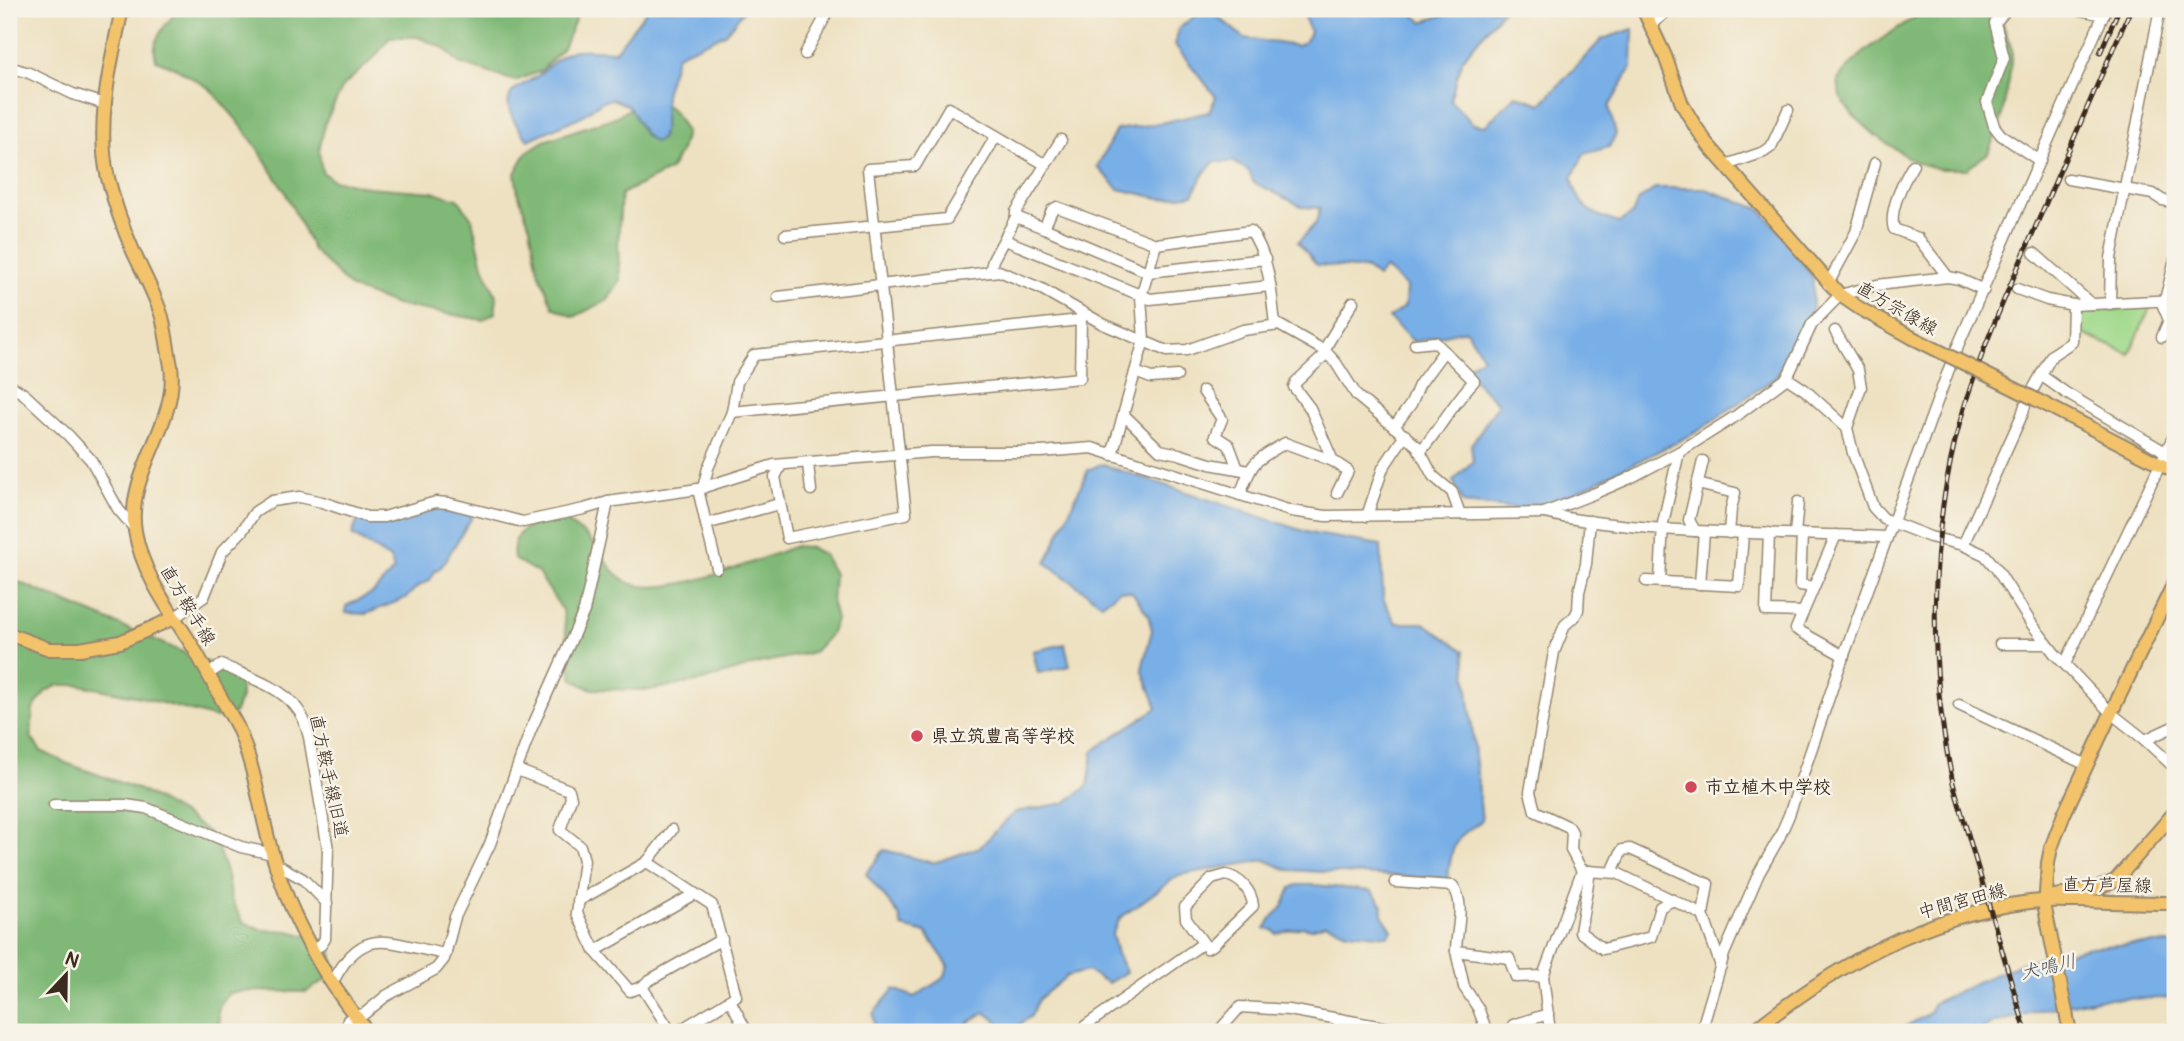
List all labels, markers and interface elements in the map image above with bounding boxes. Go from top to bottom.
street label: 直方宗像線 [1852,276,1941,341]
street label: 直方鞍手線 [155,561,221,650]
street label: 直方鞍手線旧道 [304,712,353,840]
place label: 県立筑豊高等学校 [931,725,1075,748]
marker: 県立筑豊高等学校 [909,728,925,744]
place label: 市立植木中学校 [1705,776,1831,799]
marker: 市立植木中学校 [1683,779,1699,795]
street label: 直方芦屋線 [2062,873,2152,898]
street label: 中間宮田線 [1916,879,2009,924]
north arrow [32,940,102,1010]
text: N [62,947,83,974]
water label: 犬鳴川 [2018,949,2079,985]

